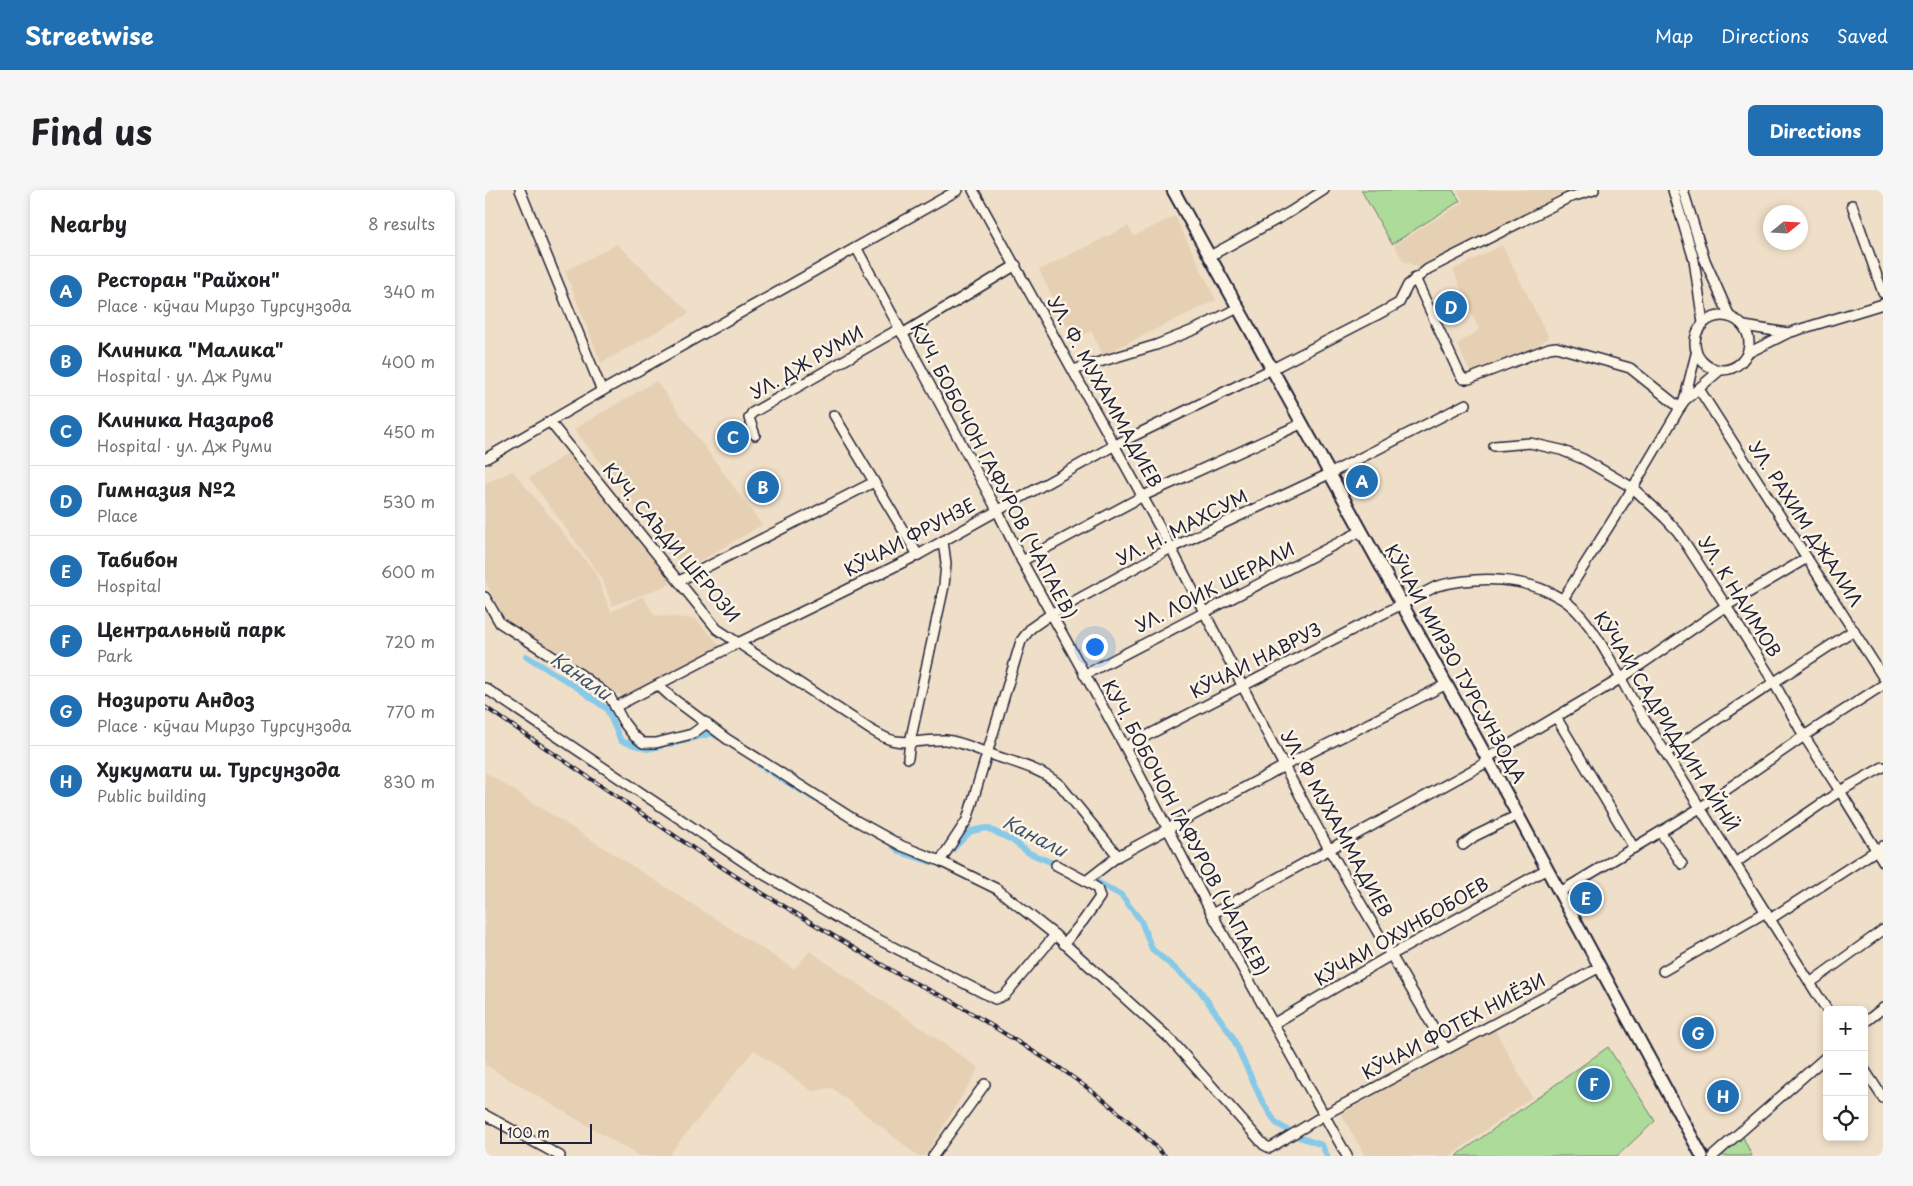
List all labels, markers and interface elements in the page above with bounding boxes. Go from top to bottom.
text: Streetwise [25,17,154,53]
text: Map [1655,22,1693,49]
text: Directions [1721,22,1809,49]
text: Saved [1837,22,1888,49]
text: Find us [30,104,152,157]
button: Directions [1748,105,1883,156]
north arrow [1763,205,1808,250]
text: Nearby [50,207,127,239]
text: 8 results [368,211,435,235]
text: Ресторан "Райхон" [97,265,280,293]
text: A [60,279,72,303]
text: 340 m [383,279,435,303]
pin: D [1435,288,1467,326]
street label: УЛ. Ф. МУХАММАДИЕВ [1041,291,1169,492]
text: Place · кӯчаи Мирзо Турсунзода [97,293,351,317]
street label: КУЧ. БОБОЧОН ГАФУРОВ (ЧАПАЕВ) [904,317,1084,623]
street label: УЛ. ДЖ РУМИ [744,318,868,405]
text: Клиника "Малика" [97,335,283,363]
text: B [61,349,71,373]
text: 400 m [382,349,435,373]
text: Hospital · ул. Дж Руми [97,363,272,387]
text: Клиника Назаров [97,405,274,433]
pin: C [717,418,749,456]
text: C [60,419,72,443]
text: 450 m [383,419,435,443]
text: Hospital · ул. Дж Руми [97,433,272,457]
street label: УЛ. РАХИМ ДЖАЛИЛ [1742,435,1870,611]
street label: КУЧ. САЪДИ ШЕРОЗИ [597,456,747,628]
pin: A [1346,462,1378,500]
pin: B [747,468,779,506]
text: Гимназия №2 [97,475,236,503]
street label: УЛ. Н. МАХСУМ [1111,482,1252,572]
text: D [60,489,72,513]
text: 530 m [382,489,435,513]
street label: КӮЧАИ ФРУНЗЕ [839,491,980,583]
text: Place [97,503,138,527]
street label: УЛ. К НАИМОВ [1692,530,1788,662]
street label: УЛ. ЛОИК ШЕРАЛИ [1130,535,1299,639]
street label: КӮЧАИ МИРЗО ТУРСУНЗОДА [1379,539,1534,788]
text: Табибон [97,545,178,573]
text: E [61,559,71,583]
text: 600 m [381,559,435,583]
text: Hospital [97,573,161,597]
street label: КӮЧАИ САДРИДДИН АЙНӢ [1588,606,1746,837]
text: Центральный парк [97,615,285,643]
street label: КӮЧАИ НАВРУЗ [1185,615,1326,704]
text: F [61,629,71,653]
text: 720 m [385,629,435,653]
your location [1082,634,1108,660]
text: Park [97,643,133,667]
water label: Канали [545,644,619,707]
street label: КУЧ. БОБОЧОН ГАФУРОВ (ЧАПАЕВ) [1096,674,1276,980]
text: Нозироти Андоз [97,685,255,713]
text: G [59,699,73,723]
text: 770 m [386,699,435,723]
text: Place · кӯчаи Мирзо Турсунзода [97,713,351,737]
street label: УЛ. Ф МУХАММАДИЕВ [1274,725,1400,922]
text: Хукумати ш. Турсунзода [97,755,340,783]
text: H [60,769,72,793]
text: 830 m [383,769,435,793]
text: Public building [97,783,207,807]
water label: Канали [998,807,1074,864]
street label: КӮЧАИ ОХУНБОБОЕВ [1309,870,1493,992]
pin: E [1570,879,1602,917]
street label: КӮЧАИ ФОТЕХ НИЁЗИ [1357,966,1550,1086]
map controls [1823,1006,1868,1141]
button: + [1823,1006,1868,1051]
pin: G [1682,1014,1714,1052]
button: − [1823,1051,1868,1096]
pin: F [1578,1065,1610,1103]
pin: H [1707,1077,1739,1115]
button: locate [1823,1096,1868,1141]
scale bar [500,1121,593,1144]
text: 100 m [507,1122,550,1143]

